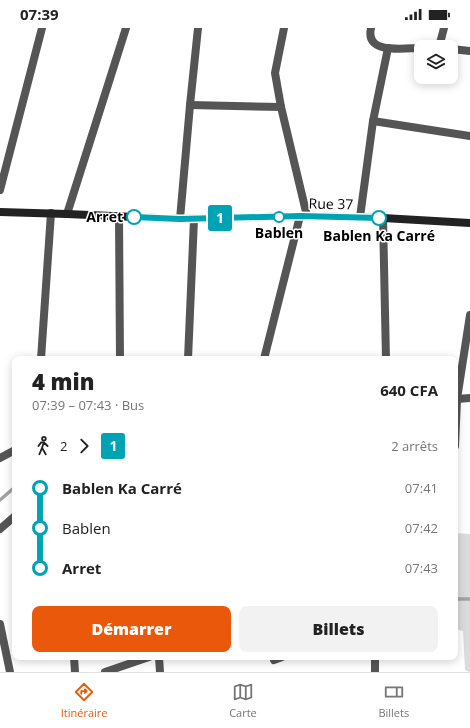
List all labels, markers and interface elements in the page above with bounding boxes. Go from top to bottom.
text: 07:39 [20,4,59,24]
map controls [414,40,458,84]
button: layers [414,40,458,84]
street label: Rue 37 [308,194,354,213]
line badge: 1 [207,205,233,231]
place label: Arret [86,207,123,226]
text: 1 [216,208,224,227]
marker: Arret [126,209,142,225]
marker: Bablen Ka Carré [371,210,387,226]
marker: Bablen [273,211,285,223]
place label: Bablen [255,223,303,242]
place label: Bablen Ka Carré [323,226,435,245]
text: 4 min [32,366,95,396]
text: 640 CFA [380,380,438,400]
text: 07:39 – 07:43 · Bus [32,396,144,414]
icon: walk [32,435,54,457]
icon: forward [73,435,95,457]
text: 1 [109,436,117,455]
text: 2 [60,437,67,455]
text: 2 arrêts [391,437,438,455]
text: Bablen Ka Carré [62,478,182,498]
text: 07:41 [405,479,438,497]
text: Bablen [62,518,111,538]
text: 07:42 [405,519,438,537]
text: Arret [62,558,101,578]
text: 07:43 [405,559,438,577]
button: Démarrer [32,606,231,652]
button: Billets [239,606,438,652]
tab: Itinéraire [61,681,108,720]
tab: Carte [229,681,257,720]
tab: Billets [378,681,409,720]

